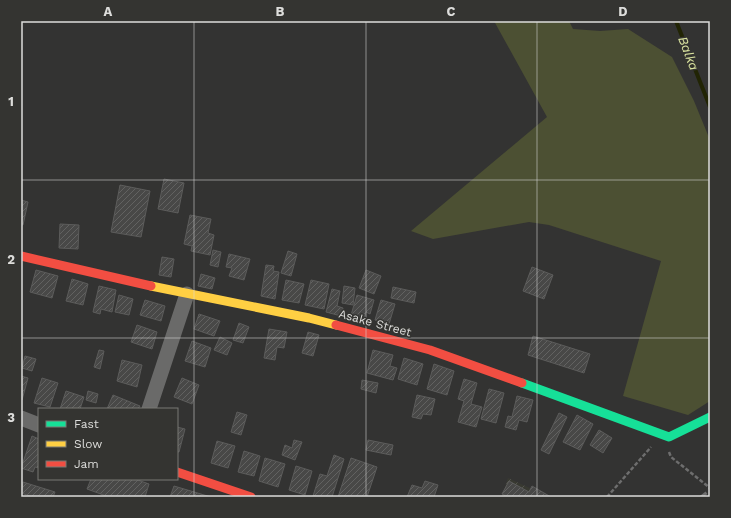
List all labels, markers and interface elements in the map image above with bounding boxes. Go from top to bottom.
text: A [104,4,113,19]
text: B [276,4,285,19]
text: C [447,4,456,19]
text: D [618,4,628,19]
water label: Balka [675,34,702,72]
text: 1 [8,94,14,109]
text: 2 [7,252,15,267]
street label: Asake Street [337,307,413,339]
legend [38,408,178,480]
text: 3 [7,410,15,425]
text: Fast [74,417,99,431]
text: Slow [74,437,102,451]
text: Jam [74,457,99,471]

